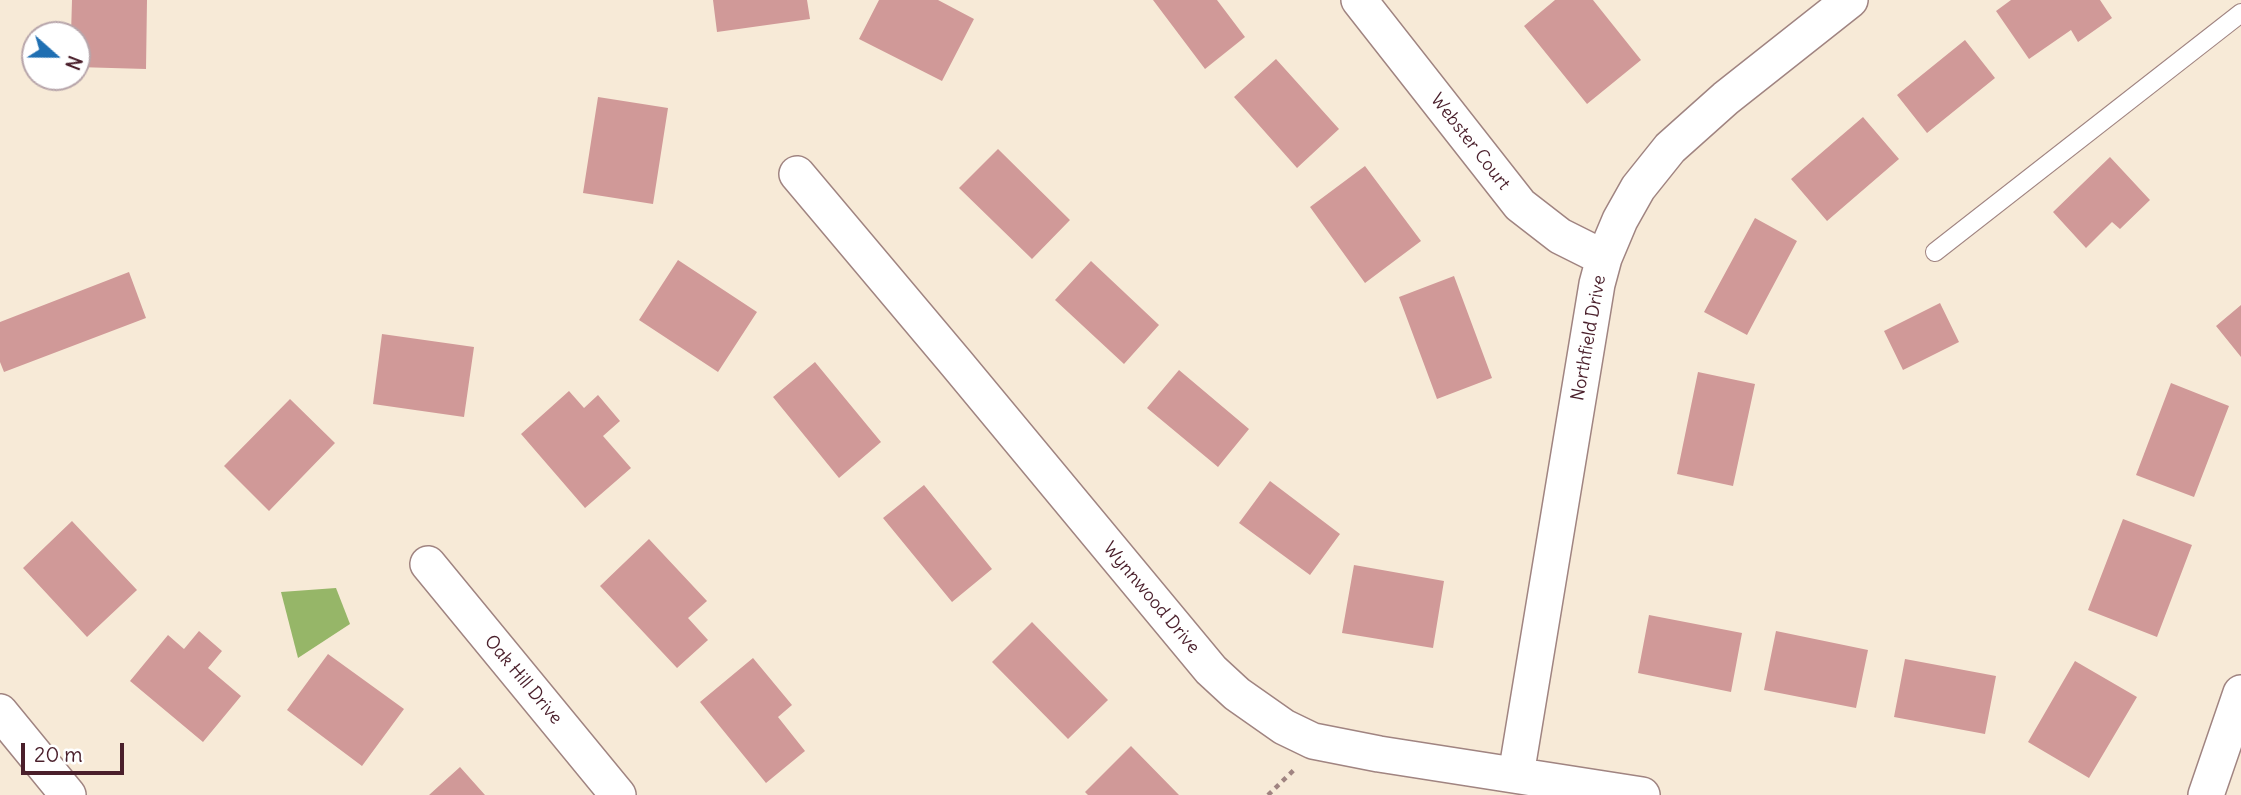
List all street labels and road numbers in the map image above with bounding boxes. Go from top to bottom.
street label: Webster Court [1426,89,1514,195]
street label: Northfield Drive [1567,273,1611,403]
street label: Wynnwood Drive [1098,538,1204,658]
street label: Oak Hill Drive [480,631,566,729]

